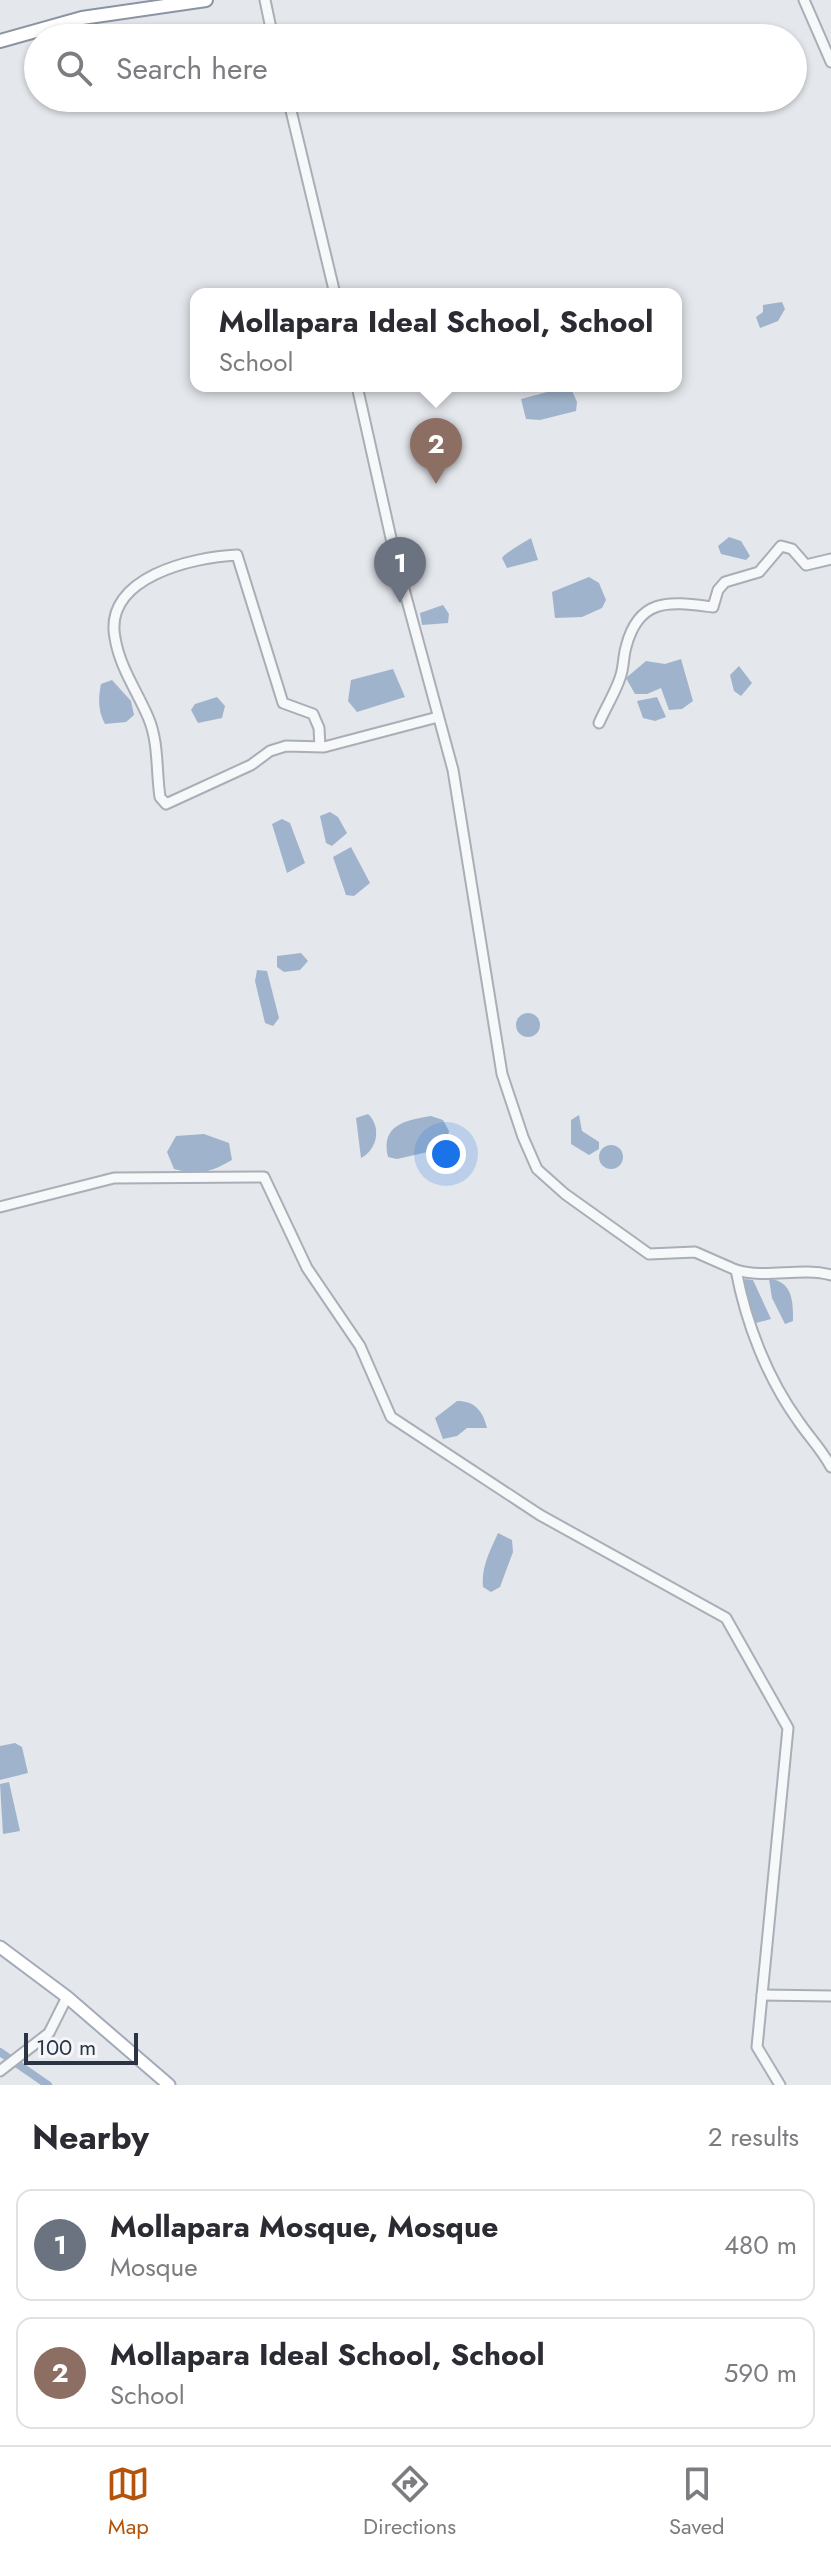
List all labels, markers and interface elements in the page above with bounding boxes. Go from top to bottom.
search box [24,24,807,112]
icon: search [52,46,96,90]
text: Search here [116,47,268,90]
popup [190,288,682,392]
text: Mollapara Ideal School, School [219,300,653,343]
text: School [219,343,293,381]
pin: 2 [410,418,462,484]
pin: 1 [374,537,426,603]
your location [426,1134,466,1174]
scale bar [24,2029,138,2065]
text: 100 m [36,2031,96,2063]
text: Nearby [32,2113,149,2162]
text: 2 results [708,2118,799,2156]
text: Mollapara Mosque, Mosque [110,2205,498,2248]
text: 1 [53,2226,67,2264]
text: 480 m [724,2226,797,2264]
text: Mosque [110,2248,198,2286]
text: Mollapara Ideal School, School [110,2333,545,2376]
text: 2 [51,2354,69,2392]
text: 590 m [724,2354,797,2392]
text: School [110,2376,185,2414]
tab: Map [106,2462,150,2542]
tab: Directions [363,2462,456,2542]
tab: Saved [669,2462,725,2542]

